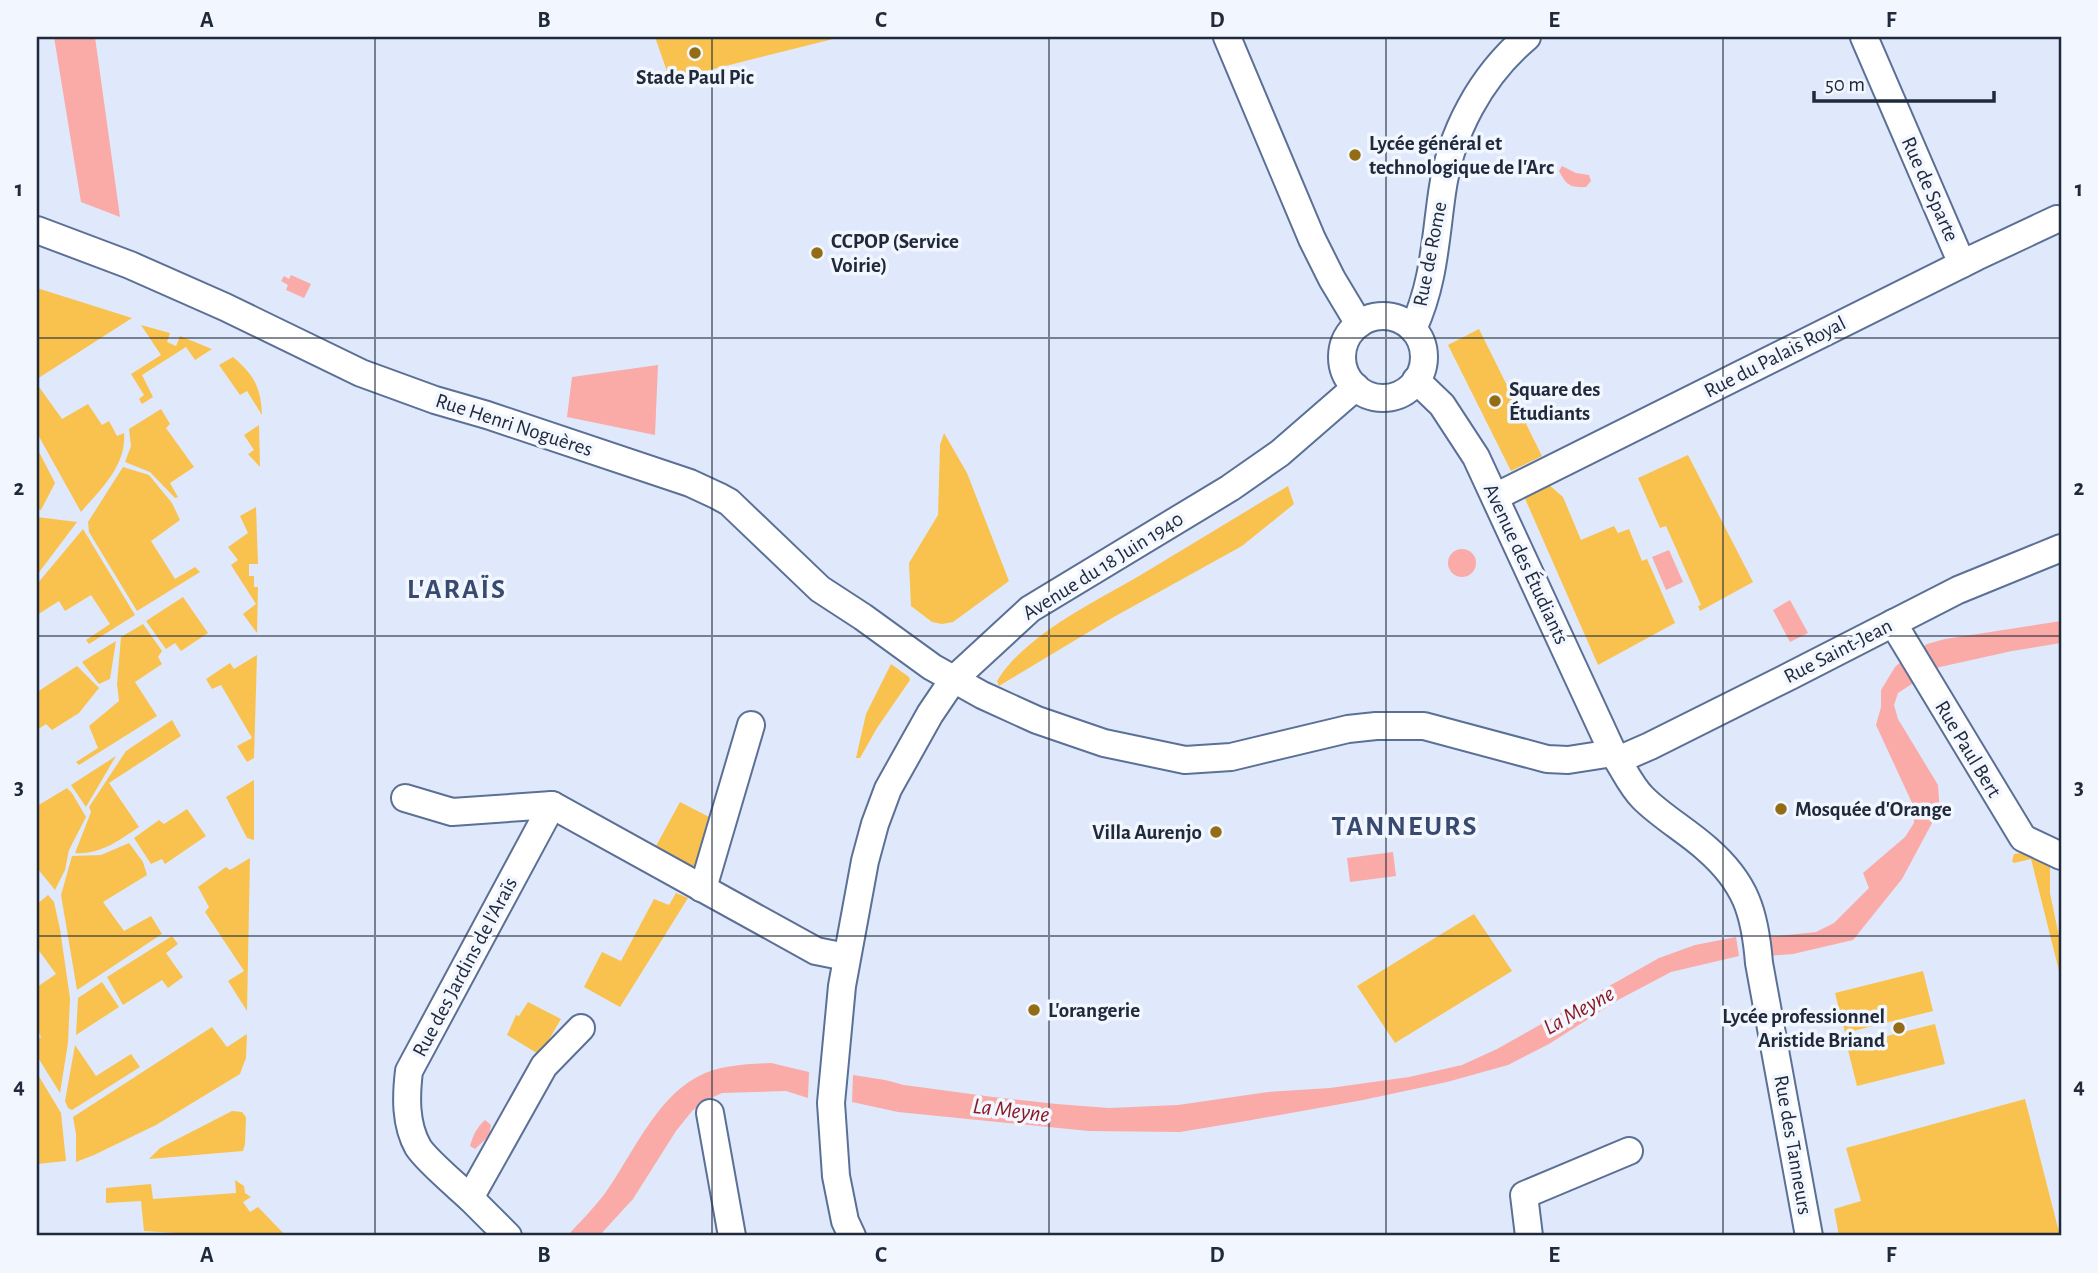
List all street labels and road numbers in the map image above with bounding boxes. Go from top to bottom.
street label: Rue de Sparte [1898,134,1962,244]
street label: Rue de Rome [1410,200,1450,308]
street label: Rue du Palais Royal [1701,312,1849,402]
street label: Rue Henri Noguères [433,390,595,460]
street label: Avenue des Étudiants [1480,480,1574,647]
street label: Avenue du 18 Juin 1940 [1019,508,1187,624]
street label: Rue Saint-Jean [1780,615,1896,687]
street label: Rue Paul Bert [1931,697,2005,801]
street label: Rue des Jardins de l'Araïs [409,874,521,1060]
street label: Rue des Tanneurs [1770,1074,1816,1216]

